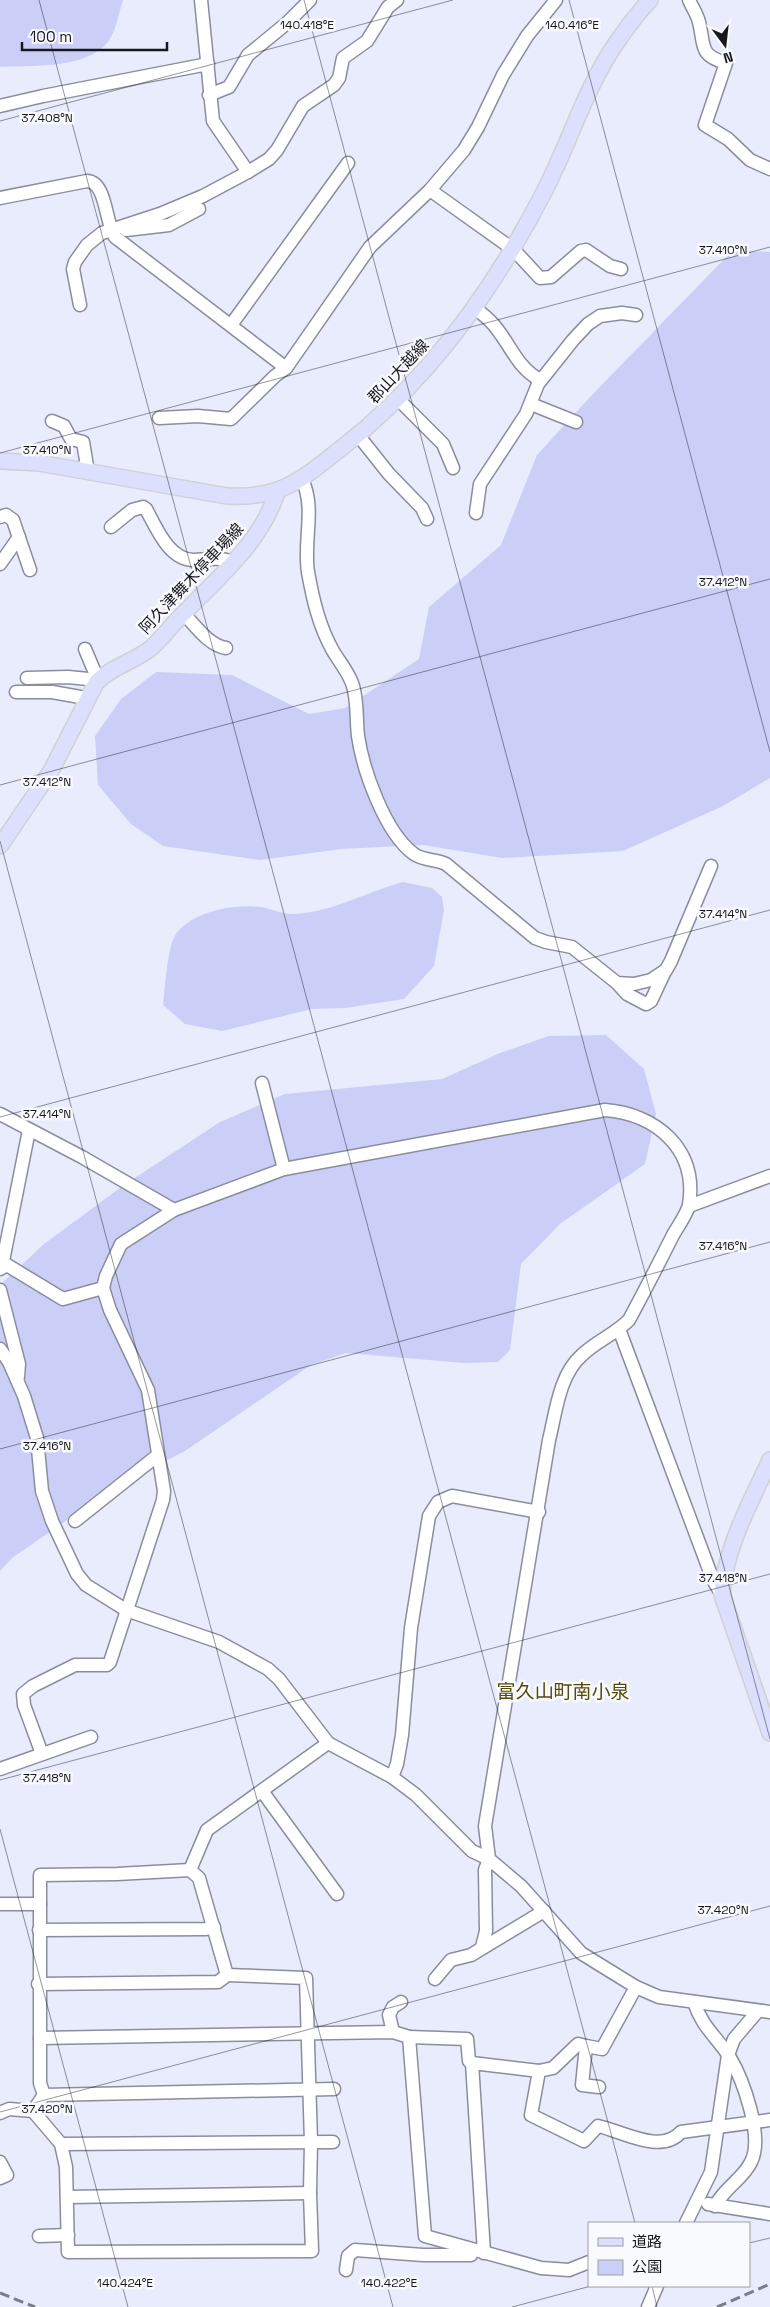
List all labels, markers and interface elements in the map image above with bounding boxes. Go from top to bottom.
text: 140.418°E [280,17,334,33]
text: 140.416°E [545,17,599,33]
scale bar [22,20,168,52]
north arrow [700,20,750,70]
text: 100 m [30,27,72,46]
text: N [721,48,735,67]
text: 37.408°N [21,110,73,126]
text: 37.410°N [699,242,747,258]
street label: 郡山大越線 [363,335,433,408]
text: 37.410°N [23,442,71,458]
street label: 阿久津舞木停車場線 [135,519,248,638]
text: 37.412°N [699,574,747,590]
text: 37.412°N [23,774,71,790]
text: 37.414°N [699,906,747,922]
text: 37.414°N [23,1106,71,1122]
text: 37.416°N [699,1238,747,1254]
text: 37.416°N [23,1438,71,1454]
text: 37.418°N [699,1570,747,1586]
district label: 富久山町南小泉 [496,1679,630,1704]
text: 37.418°N [23,1770,71,1786]
text: 37.420°N [697,1902,749,1918]
text: 37.420°N [21,2101,73,2117]
legend [588,2222,750,2287]
text: 道路 [632,2232,662,2251]
text: 公園 [632,2257,662,2276]
text: 140.424°E [97,2275,153,2291]
text: 140.422°E [361,2275,417,2291]

